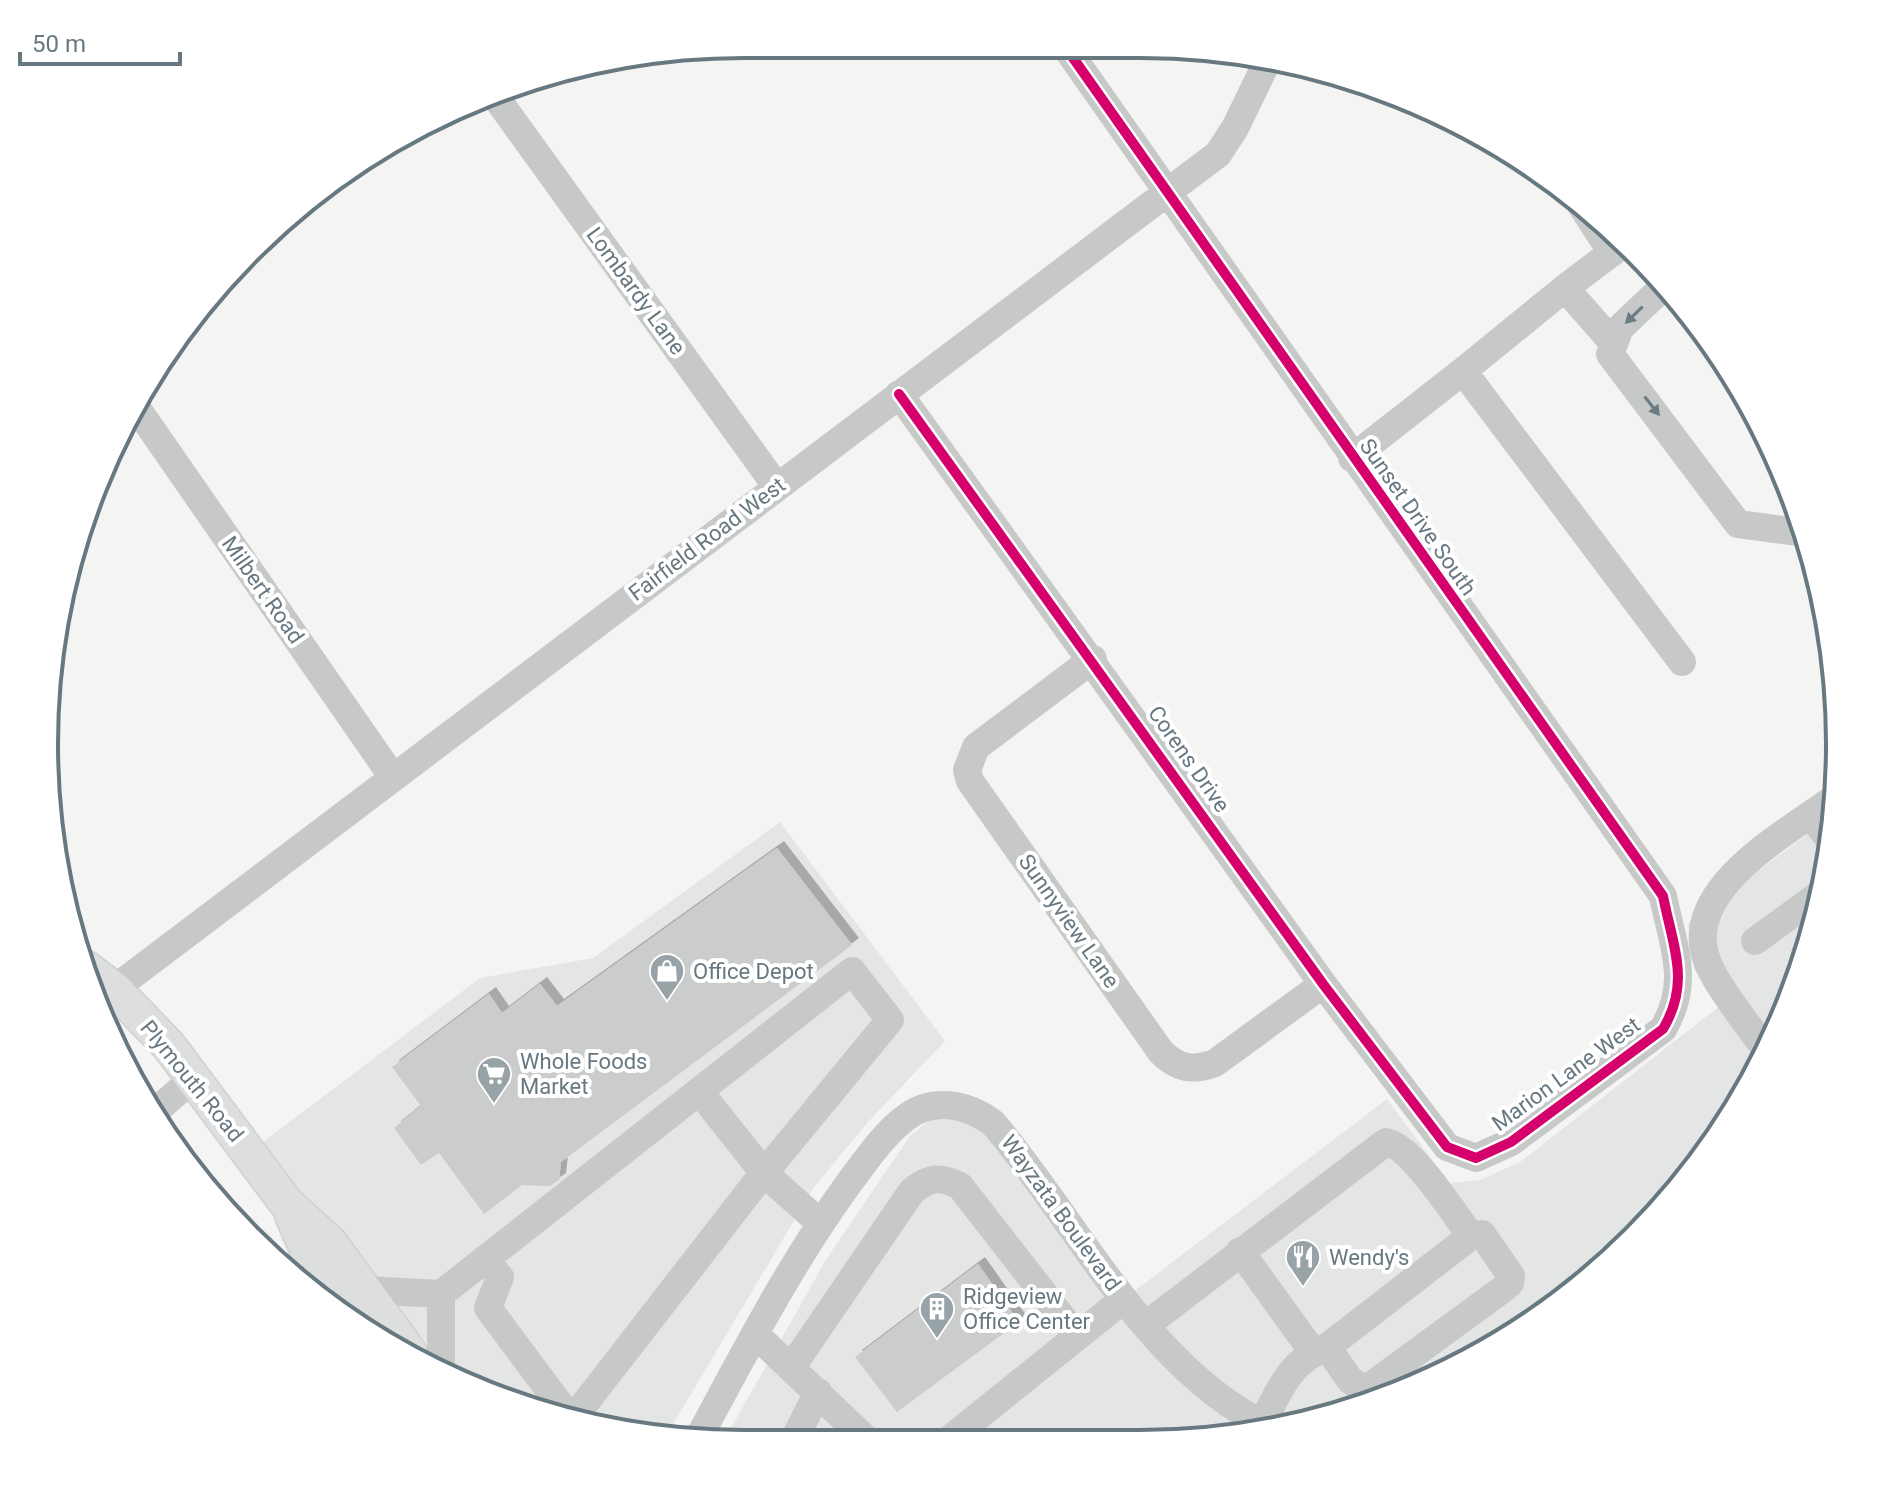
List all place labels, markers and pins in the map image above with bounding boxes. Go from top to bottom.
shop icon: Office Depot [648,952,686,1002]
place label: Office Depot [693,959,814,984]
place label: Whole Foods Market [520,1049,647,1099]
supermarket icon: Whole Foods Market [475,1055,513,1105]
restaurant icon: Wendy's [1284,1238,1322,1288]
place label: Wendy's [1329,1245,1409,1270]
place label: Ridgeview Office Center [963,1284,1091,1334]
building icon: Ridgeview Office Center [918,1290,956,1340]

